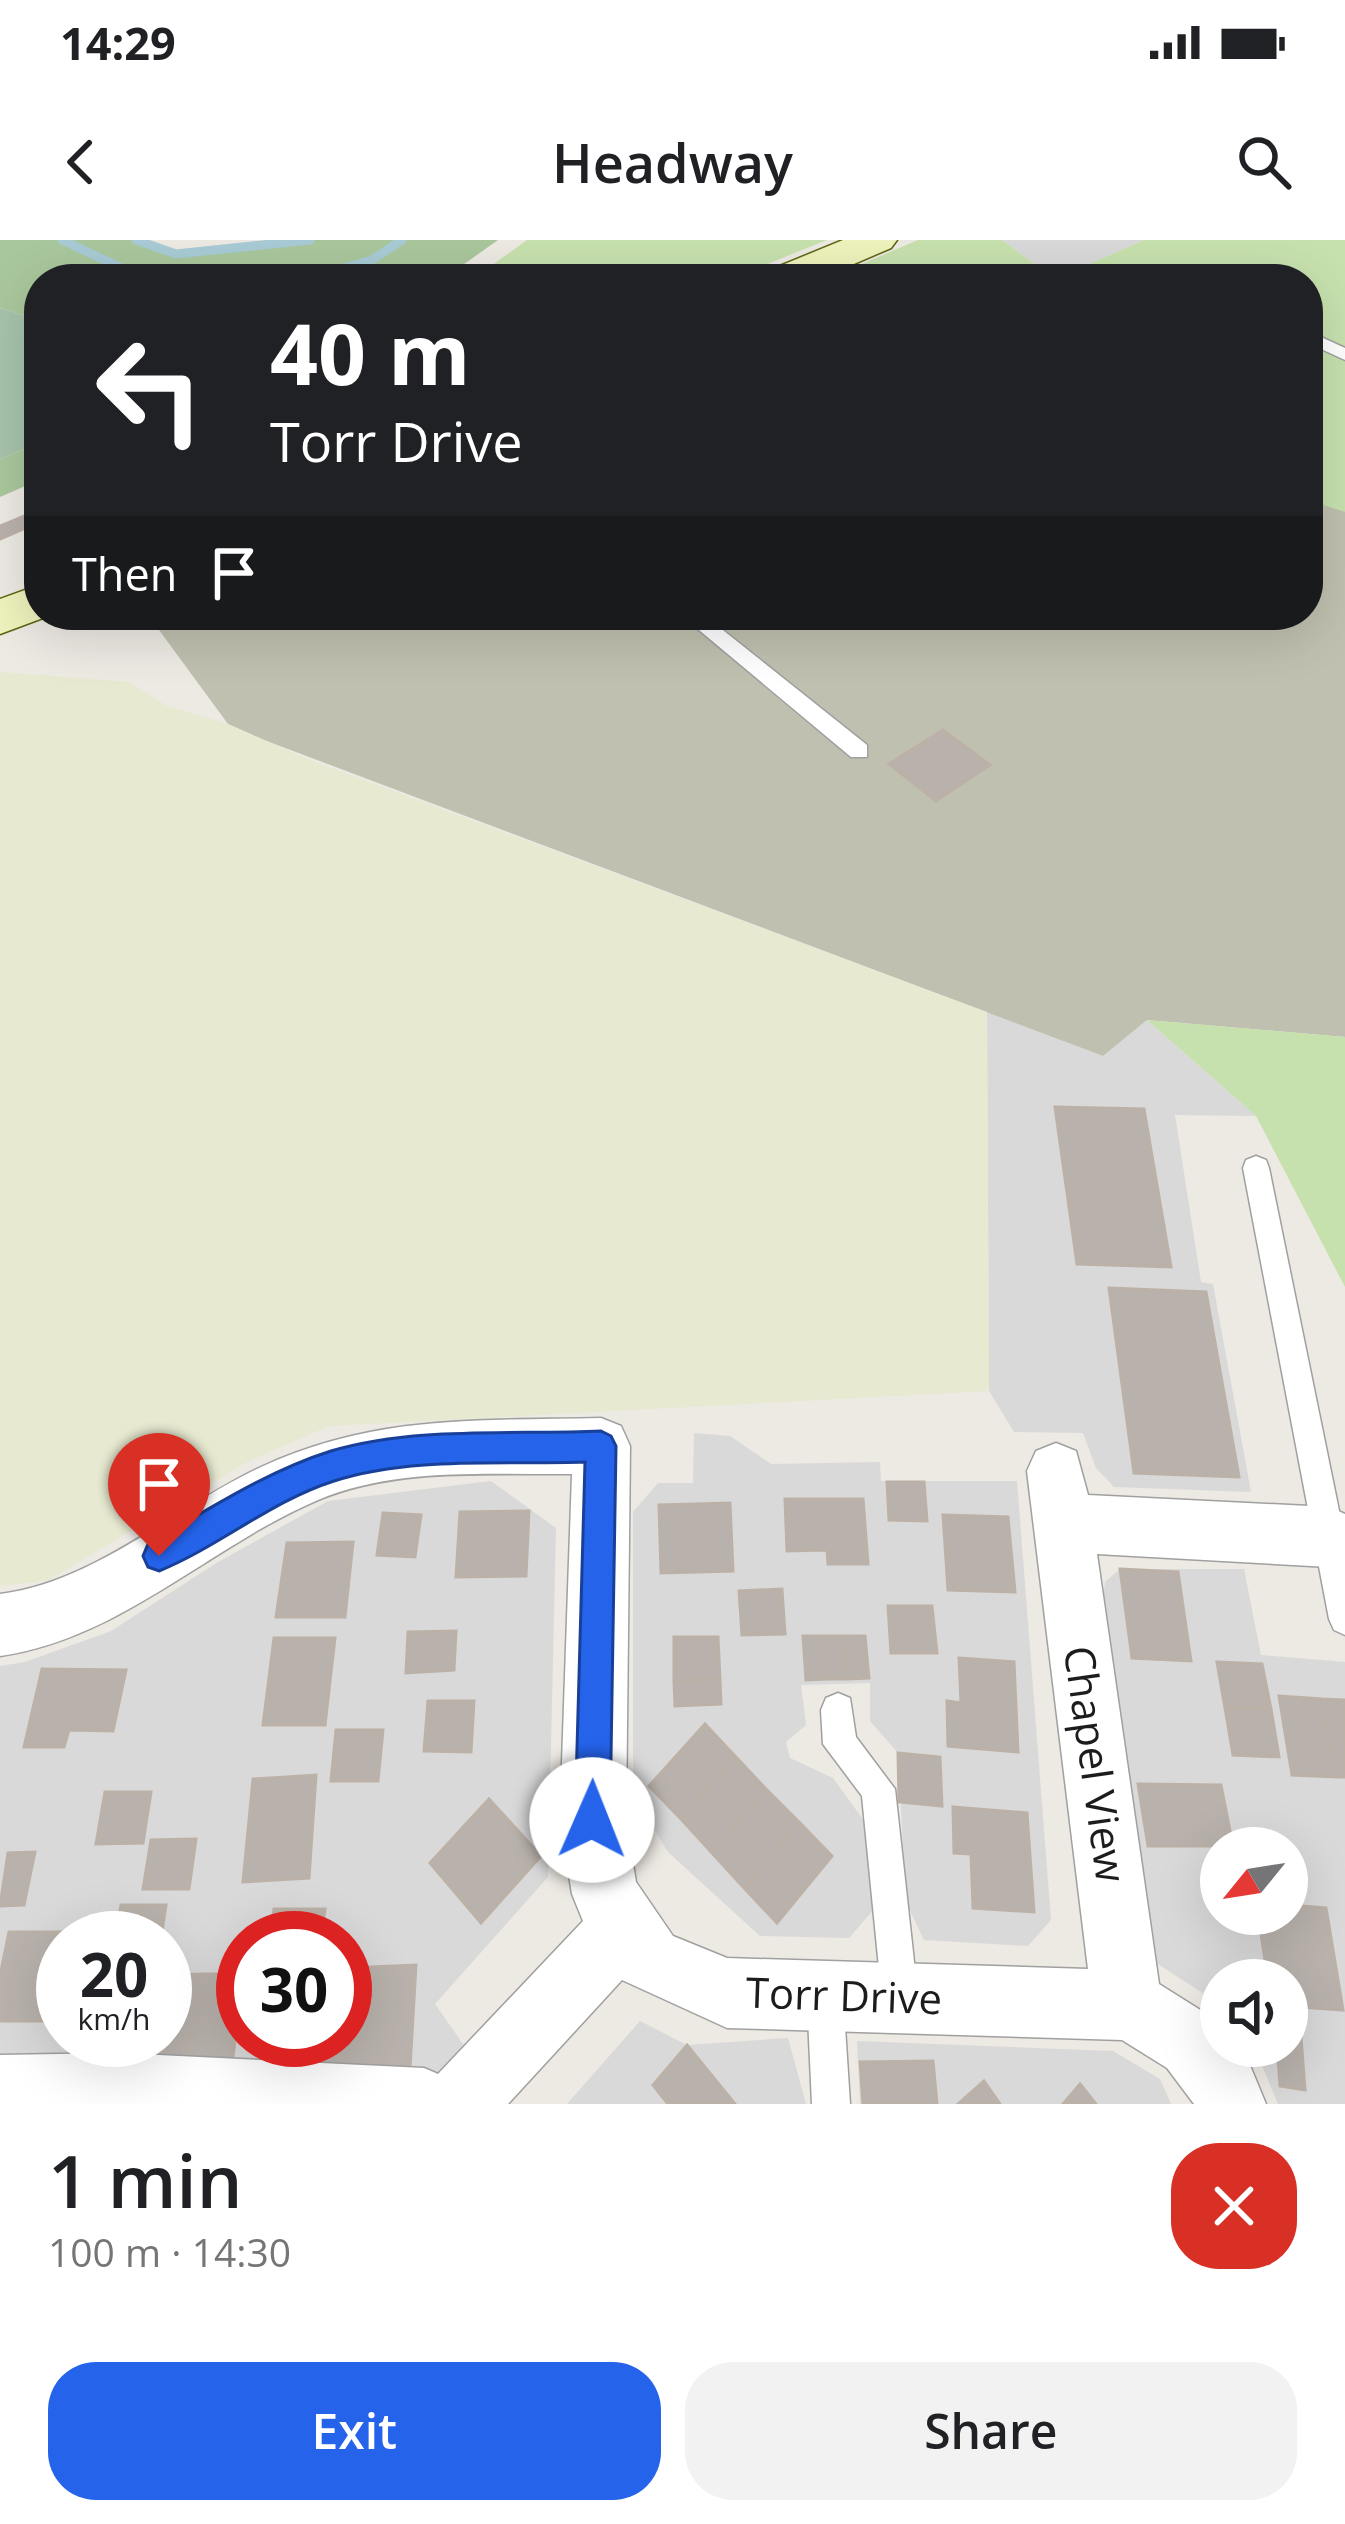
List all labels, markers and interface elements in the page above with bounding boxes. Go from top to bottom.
text: 14:29 [60,12,176,73]
text: Headway [552,125,793,199]
icon: back [48,129,114,195]
icon: search [1231,129,1297,195]
text: 40 m [270,295,470,410]
icon: left [72,312,228,468]
text: Torr Drive [270,404,523,478]
icon: arrive [201,540,267,606]
text: Then [72,543,177,604]
pin [108,1433,210,1556]
icon: arrive [126,1451,192,1517]
street label: Chapel View [1052,1642,1141,1886]
position arrow [529,1757,655,1883]
north arrow [1200,1827,1308,1935]
map controls [1200,1827,1308,2067]
speed limit sign: 30 [216,1911,372,2067]
text: 20 [80,1933,148,2015]
button: sound [1200,1959,1308,2067]
street label: Torr Drive [745,1963,943,2026]
text: km/h [78,1998,150,2039]
text: 1 min [48,2131,242,2229]
button: close [1171,2143,1297,2269]
text: 100 m · 14:30 [48,2225,291,2278]
button: Exit [48,2362,661,2500]
button: Share [685,2362,1297,2500]

